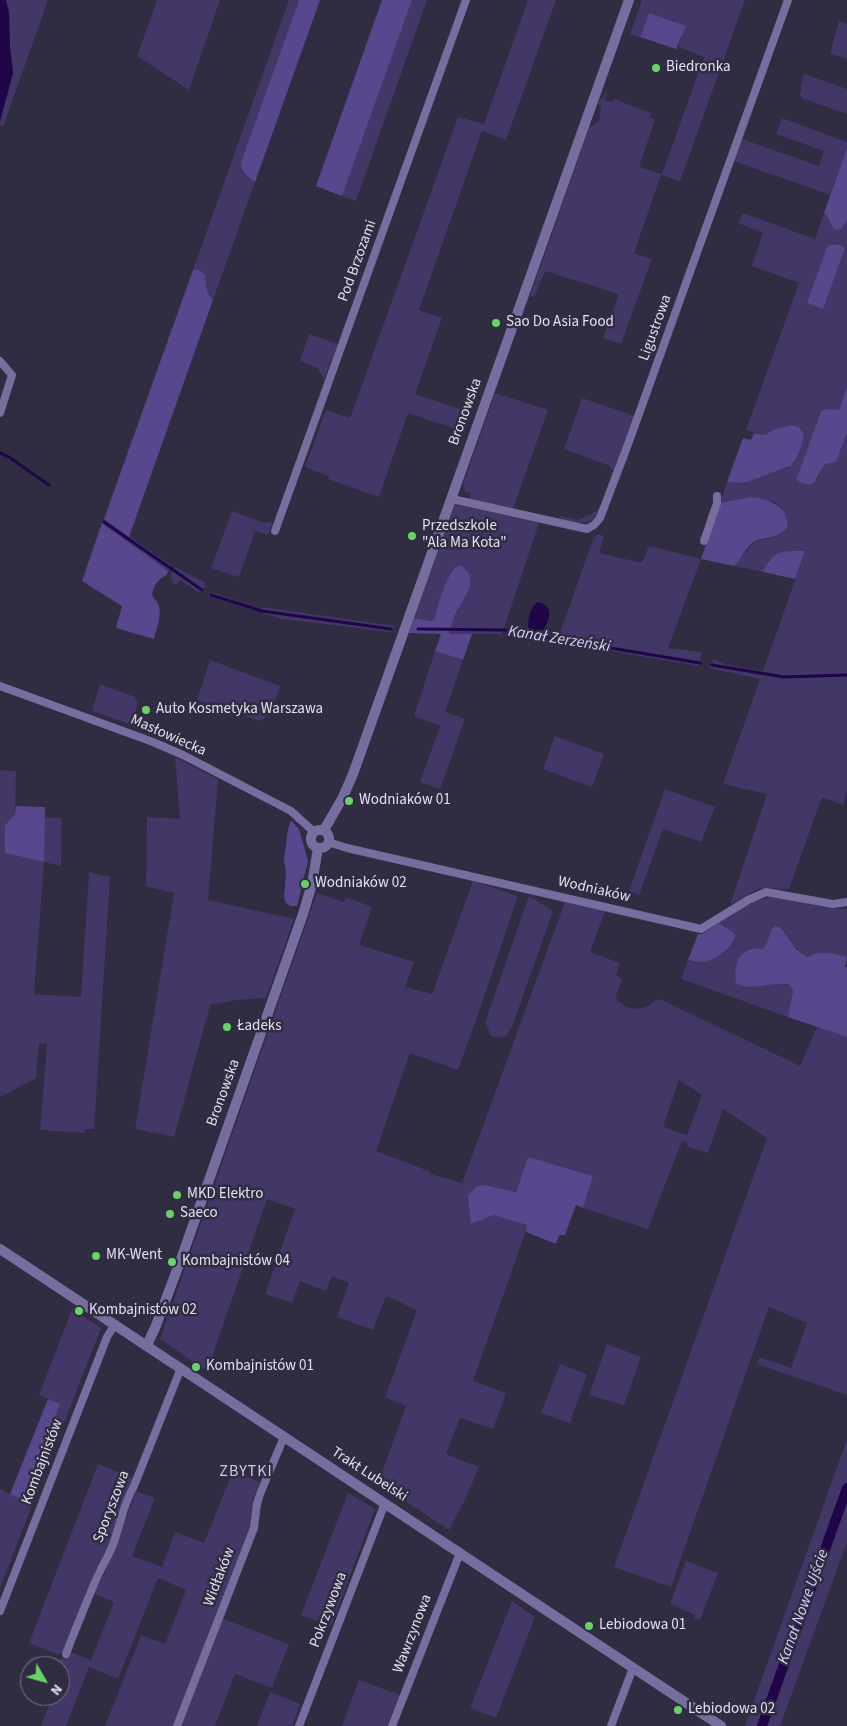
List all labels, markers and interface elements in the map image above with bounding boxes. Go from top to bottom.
place label: Biedronka [666,59,730,77]
marker: Biedronka [650,62,662,74]
street label: Pod Brzozami [335,218,381,304]
street label: Ligustrowa [636,292,676,364]
place label: Sao Do Asia Food [506,314,614,332]
marker: Sao Do Asia Food [490,317,502,329]
street label: Bronowska [446,376,486,448]
place label: Przedszkole "Ala Ma Kota" [422,518,507,553]
marker: Przedszkole "Ala Ma Kota" [406,530,418,542]
water label: Kanał Zerzeński [507,622,611,658]
place label: Auto Kosmetyka Warszawa [156,701,323,719]
marker: Auto Kosmetyka Warszawa [140,704,152,716]
street label: Masłowiecka [127,711,209,761]
place label: Wodniaków 01 [359,792,451,810]
marker: Wodniaków 01 [343,795,355,807]
street label: Wodniaków [556,873,632,907]
place label: Wodniaków 02 [315,875,407,893]
marker: Wodniaków 02 [299,878,311,890]
place label: Ładeks [237,1018,282,1036]
marker: Ładeks [221,1021,233,1033]
street label: Bronowska [204,1057,244,1129]
place label: MKD Elektro [187,1186,263,1204]
marker: MKD Elektro [171,1189,183,1201]
place label: Saeco [180,1205,218,1223]
marker: Saeco [164,1208,176,1220]
place label: MK-Went [106,1247,162,1265]
marker: MK-Went [90,1250,102,1262]
place label: Kombajnistów 04 [182,1253,290,1271]
marker: Kombajnistów 04 [166,1256,178,1268]
place label: Kombajnistów 02 [89,1302,197,1320]
marker: Kombajnistów 02 [73,1305,85,1317]
place label: Kombajnistów 01 [206,1358,314,1376]
marker: Kombajnistów 01 [190,1361,202,1373]
street label: Kombajnistów [18,1417,68,1507]
street label: Trakt Lubelski [328,1444,410,1506]
district label: ZBYTKI [219,1462,273,1482]
street label: Sporyszowa [90,1468,134,1546]
street label: Widłaków [201,1545,239,1609]
water label: Kanał Nowe Ujście [774,1547,834,1667]
street label: Pokrzywowa [306,1570,352,1650]
street label: Wawrzynowa [390,1592,436,1676]
place label: Lebiodowa 01 [599,1617,686,1635]
marker: Lebiodowa 01 [583,1620,595,1632]
north arrow [20,1656,70,1706]
text: N [45,1680,67,1699]
place label: Lebiodowa 02 [688,1701,775,1719]
marker: Lebiodowa 02 [672,1704,684,1716]

